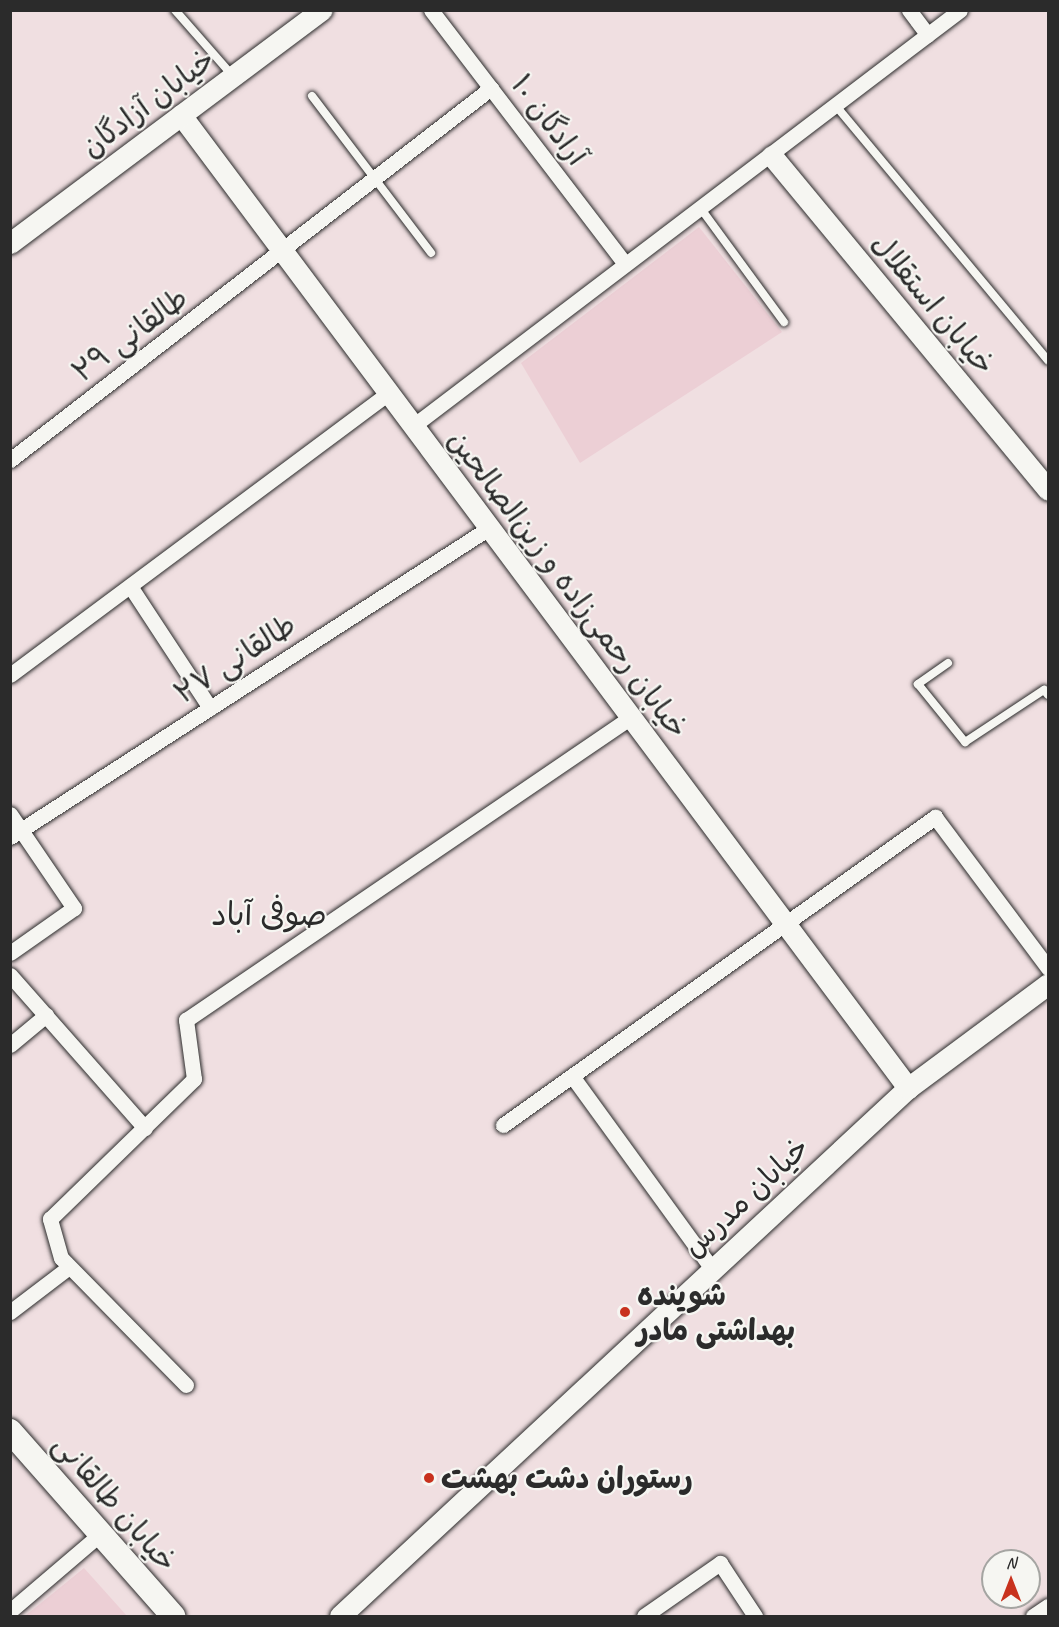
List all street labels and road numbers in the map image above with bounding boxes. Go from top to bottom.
street label: خیابان آزادگان [74,41,222,165]
street label: آرادگان ۱۰ [503,67,595,173]
street label: خیابان استقلال [864,226,1002,382]
street label: طالقانی ۲۹ [65,280,195,390]
street label: خیابان رحمی‌زاده و زین‌الصالحین [440,423,696,745]
street label: طالقانی ۲۷ [167,606,303,712]
street label: خیابان مدرس [675,1129,817,1265]
street label: خیابان طالقانی [45,1427,185,1579]

